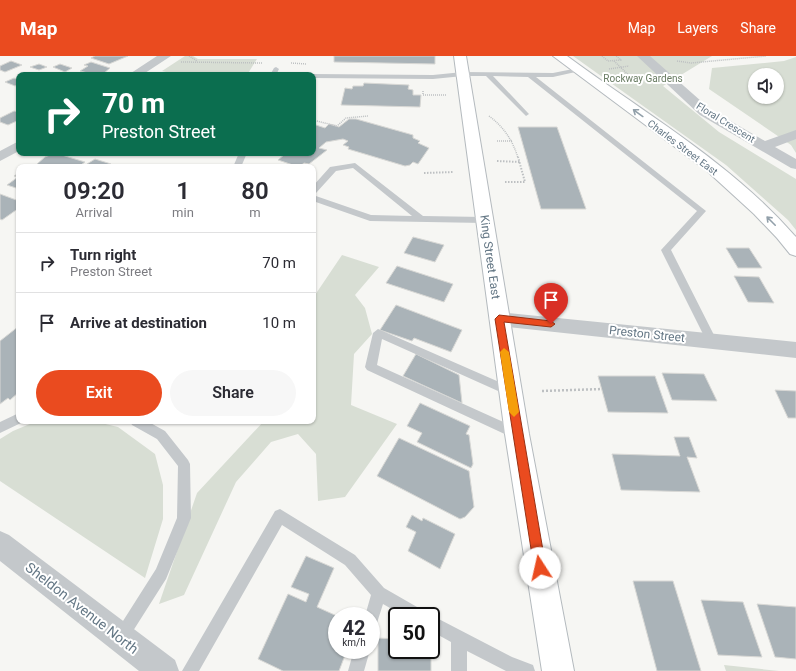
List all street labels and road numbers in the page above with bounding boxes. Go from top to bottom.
street label: Floral Crescent [694,100,757,145]
street label: Charles Street East [646,118,720,177]
street label: King Street East [477,214,503,300]
street label: Preston Street [608,323,686,345]
street label: Sheldon Avenue North [22,559,142,657]

